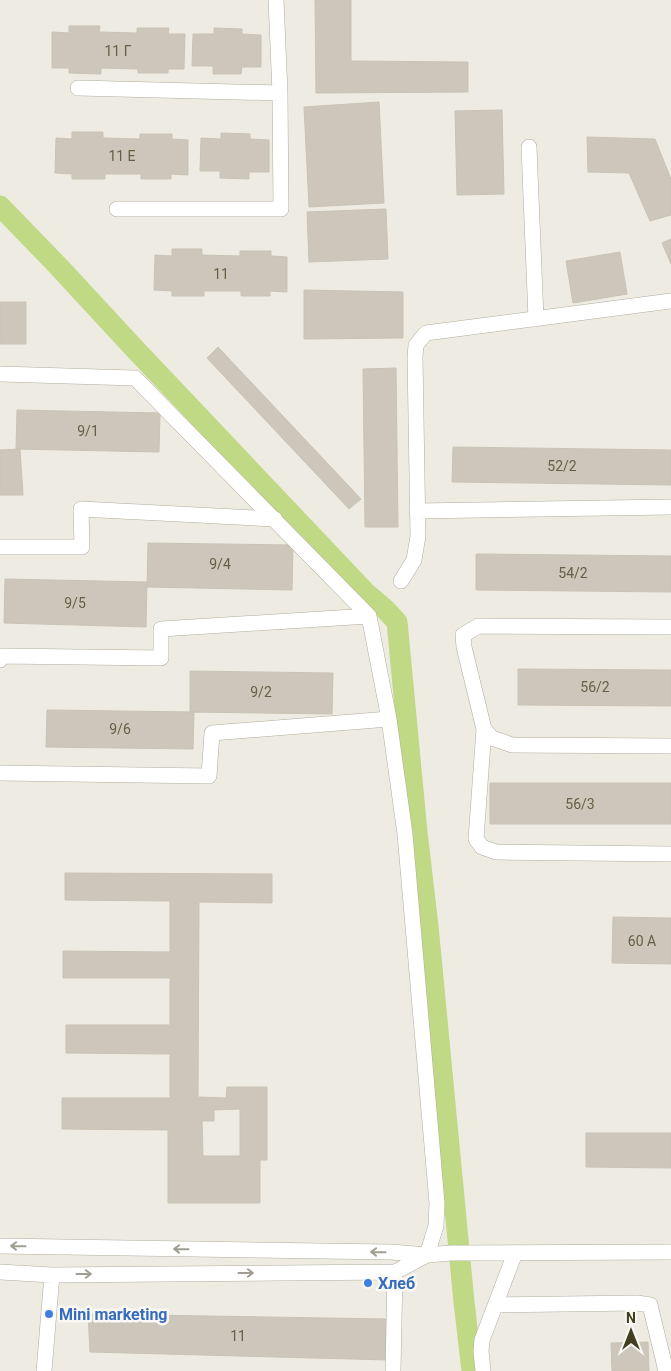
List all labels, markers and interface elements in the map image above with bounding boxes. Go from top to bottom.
house number: 11 Г [105,43,132,59]
house number: 11 E [108,148,136,164]
house number: 11 [213,266,229,282]
house number: 9/1 [77,423,99,439]
house number: 52/2 [547,458,577,474]
house number: 9/4 [209,556,231,572]
house number: 54/2 [558,565,588,581]
house number: 9/5 [64,595,86,611]
house number: 56/2 [580,679,610,695]
house number: 9/2 [250,684,272,700]
house number: 9/6 [109,721,131,737]
house number: 56/3 [565,796,595,812]
house number: 60 A [628,933,656,949]
one-way arrow [10,1241,26,1251]
one-way arrow [173,1244,189,1253]
one-way arrow [370,1247,386,1256]
one-way arrow [238,1268,254,1278]
one-way arrow [75,1269,91,1279]
place label: Хлеб [378,1274,415,1293]
marker: Хлеб [362,1277,374,1289]
place label: Mini marketing [59,1305,168,1324]
north arrow [606,1306,656,1356]
marker: Mini marketing [43,1308,55,1320]
text: N [626,1310,636,1326]
house number: 11 [230,1328,246,1344]

